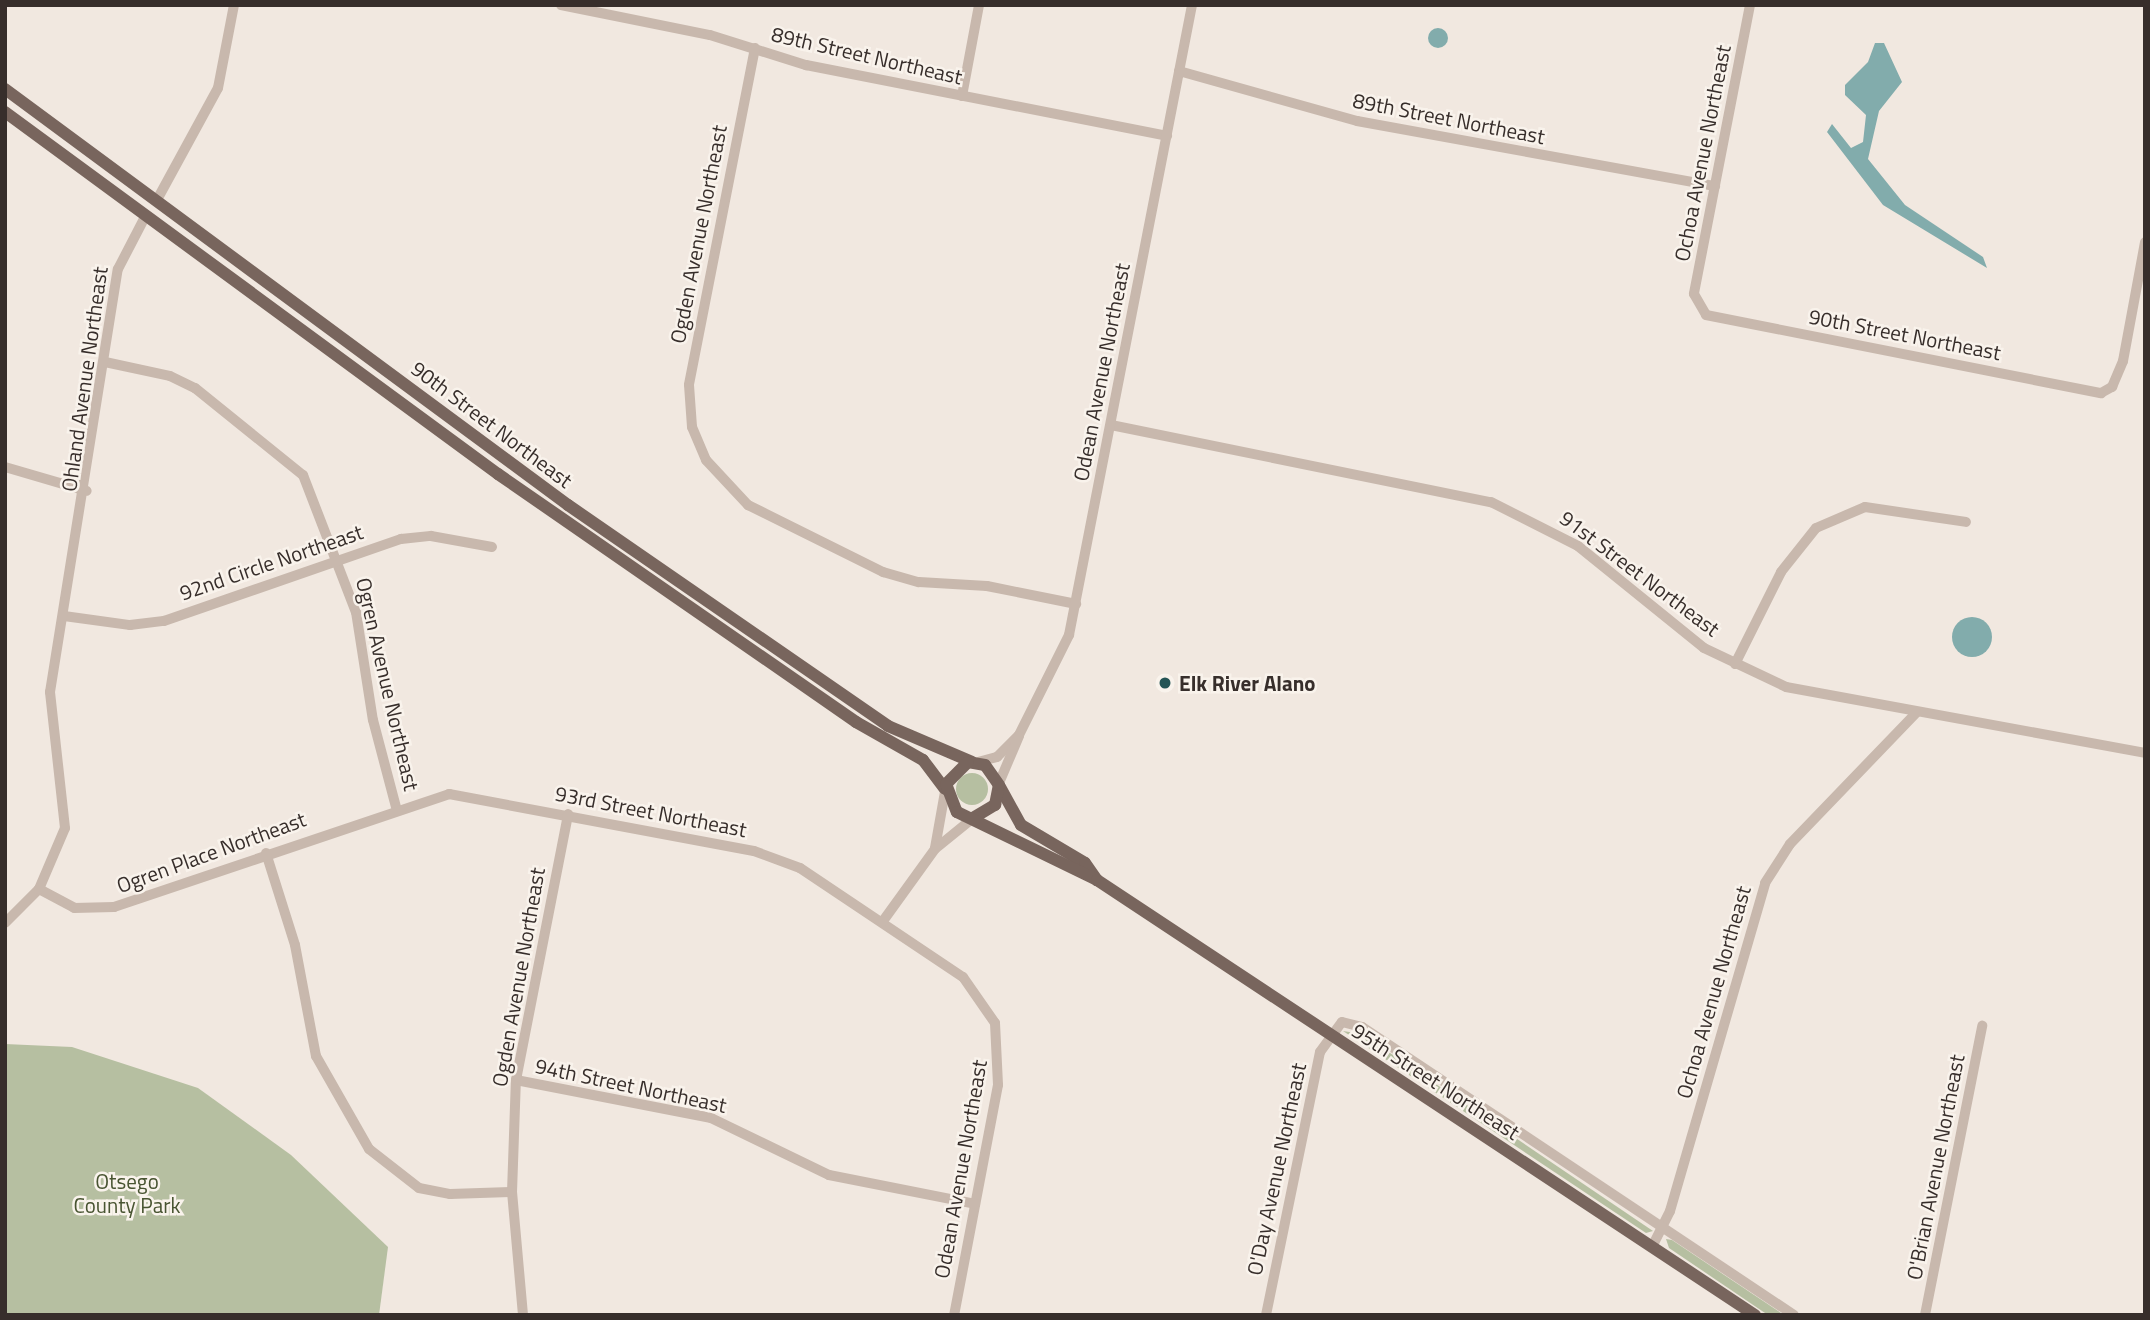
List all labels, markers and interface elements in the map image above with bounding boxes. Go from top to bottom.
street label: 89th Street Northeast [769,21,965,89]
street label: Ochoa Avenue Northeast [1669,43,1735,263]
street label: 89th Street Northeast [1351,87,1547,149]
street label: Ogden Avenue Northeast [664,123,732,345]
street label: Odean Avenue Northeast [1067,261,1135,483]
street label: Ohland Avenue Northeast [56,265,112,493]
street label: 90th Street Northeast [1807,303,2003,365]
street label: 90th Street Northeast [407,355,577,493]
street label: 91st Street Northeast [1555,505,1725,641]
street label: 92nd Circle Northeast [176,519,366,605]
street label: Ogren Avenue Northeast [351,575,425,793]
place label: Elk River Alano [1179,670,1315,696]
marker: Elk River Alano [1157,675,1173,691]
street label: 93rd Street Northeast [553,780,749,842]
street label: Ogren Place Northeast [113,806,309,898]
street label: Ogden Avenue Northeast [486,866,550,1088]
street label: Ochoa Avenue Northeast [1671,883,1755,1101]
street label: 95th Street Northeast [1347,1017,1525,1145]
street label: 94th Street Northeast [533,1052,729,1118]
street label: O'Brian Avenue Northeast [1901,1052,1969,1282]
street label: Odean Avenue Northeast [928,1058,992,1280]
street label: O'Day Avenue Northeast [1241,1060,1311,1278]
park label: Otsego County Park [74,1168,180,1218]

